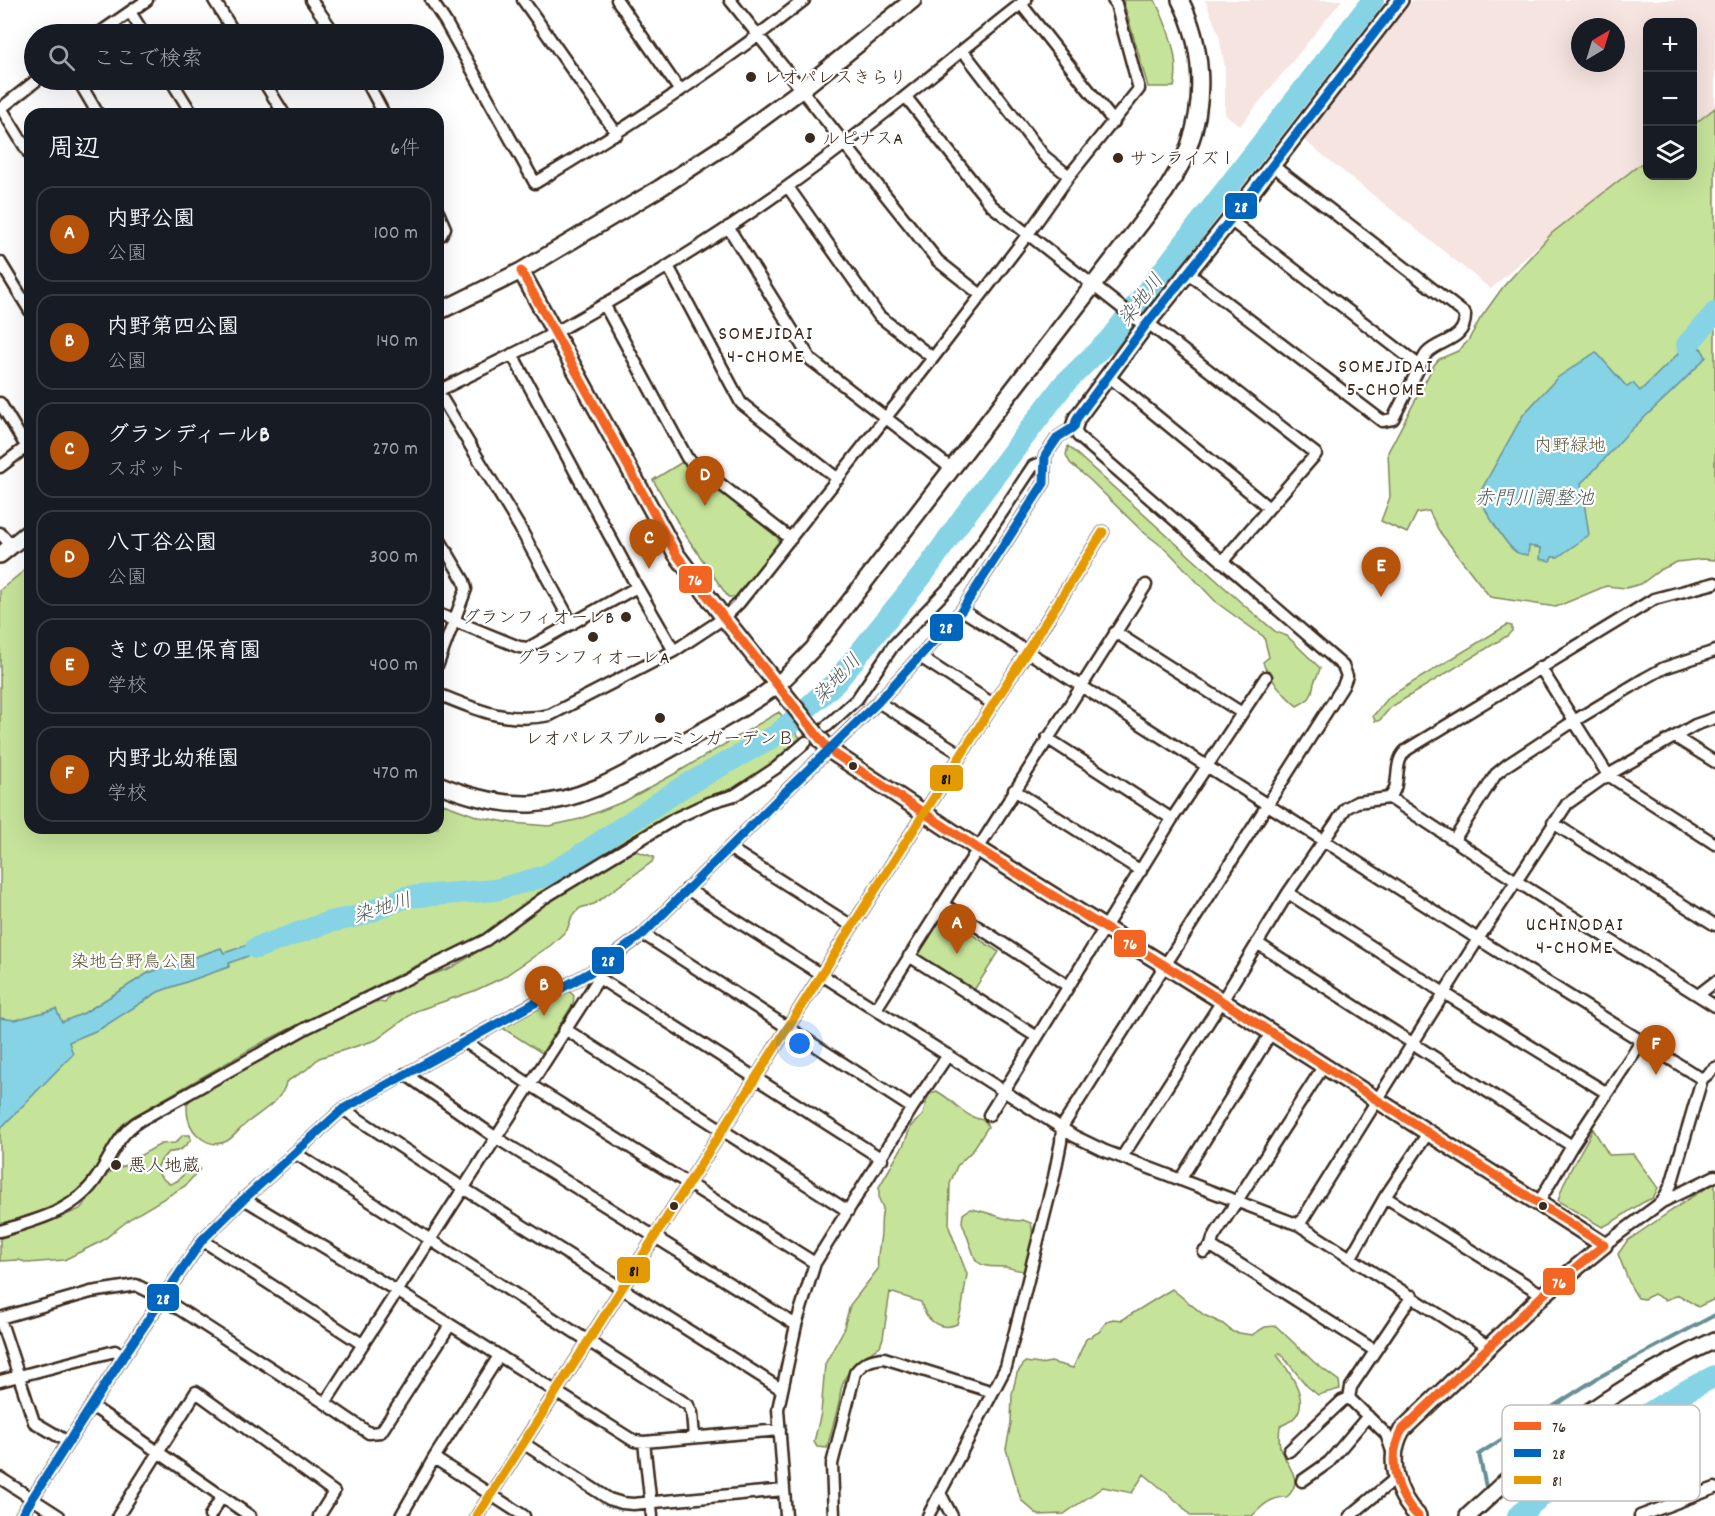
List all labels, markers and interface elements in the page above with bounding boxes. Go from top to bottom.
north arrow [1571,18,1625,72]
map controls [1643,18,1697,180]
button: + [1643,18,1697,72]
search box [24,24,444,90]
icon: search [45,41,78,74]
text: ここで検索 [93,45,203,76]
place label: レオパレスきらり [763,67,907,92]
marker: レオパレスきらり [744,70,758,84]
button: − [1643,72,1697,126]
button: layers [1643,126,1697,180]
place label: ルピナスA [822,128,903,153]
marker: ルピナスA [803,131,817,145]
text: 周辺 [48,132,100,169]
text: 6件 [390,136,420,164]
place label: サンライズⅠ [1130,148,1237,173]
marker: サンライズⅠ [1111,151,1125,165]
line badge: 28 [1224,192,1258,220]
text: 28 [1234,197,1248,220]
text: 内野公園 [107,205,195,236]
text: A [64,220,75,248]
text: 100 m [374,220,418,248]
text: 公園 [107,241,147,269]
water label: 染地川 [1113,269,1172,333]
text: 内野第四公園 [107,313,239,344]
district label: SOMEJIDAI 4-CHOME [718,321,814,372]
text: B [65,328,74,356]
text: 140 m [376,328,418,356]
text: 公園 [107,349,147,377]
district label: SOMEJIDAI 5-CHOME [1338,354,1434,405]
text: グランディールB [107,421,270,452]
park label: 内野緑地 [1534,435,1606,460]
text: C [65,436,74,464]
text: 270 m [372,436,418,464]
pin: D [686,456,724,506]
text: スポット [107,457,187,485]
water label: 赤門川調整池 [1474,486,1595,514]
pin: C [630,520,668,569]
text: 八丁谷公園 [107,529,217,560]
text: D [64,544,75,572]
text: 300 m [369,544,418,572]
pin: E [1362,548,1400,597]
text: 公園 [107,565,147,593]
line badge: 76 [678,565,713,594]
text: 76 [688,570,702,593]
place label: グランフィオーレB [462,607,614,632]
marker: グランフィオーレB [619,610,633,624]
line badge: 28 [929,613,964,642]
text: 28 [939,618,953,641]
marker: グランフィオーレA [586,630,600,644]
text: きじの里保育園 [107,637,261,668]
place label: グランフィオーレA [516,647,670,672]
water label: 染地川 [807,649,869,712]
text: E [65,652,74,680]
text: 400 m [370,652,418,680]
text: 学校 [107,673,147,701]
marker: レオパレスブルーミンガーデンＢ [653,711,667,725]
place label: レオパレスブルーミンガーデンＢ [525,728,795,753]
text: 内野北幼稚園 [107,745,239,776]
text: F [65,760,74,788]
text: 470 m [373,760,418,788]
unlabelled marker [847,760,859,772]
line badge: 81 [929,764,964,792]
text: 81 [941,769,951,792]
text: 学校 [107,781,147,809]
water label: 染地川 [350,888,416,932]
pin: A [938,904,976,954]
district label: UCHINODAI 4-CHOME [1526,912,1624,963]
line badge: 76 [1113,929,1147,958]
text: 76 [1123,934,1137,957]
line badge: 28 [591,946,625,975]
park label: 染地台野鳥公園 [71,951,197,976]
text: 28 [601,951,615,974]
pin: B [524,966,564,1016]
pin: F [1636,1026,1676,1075]
your location [785,1029,814,1058]
place label: 悪人地蔵 [128,1155,200,1180]
marker: 悪人地蔵 [109,1158,123,1172]
unlabelled marker [668,1200,680,1212]
unlabelled marker [1537,1200,1549,1212]
line badge: 81 [616,1256,651,1284]
text: 81 [629,1261,639,1284]
line badge: 76 [1542,1267,1576,1296]
text: 76 [1552,1273,1566,1296]
line badge: 28 [146,1283,180,1312]
text: 28 [156,1289,170,1312]
legend [1502,1405,1700,1501]
text: 76 [1552,1417,1566,1440]
text: 28 [1552,1444,1565,1467]
text: 81 [1552,1471,1562,1494]

